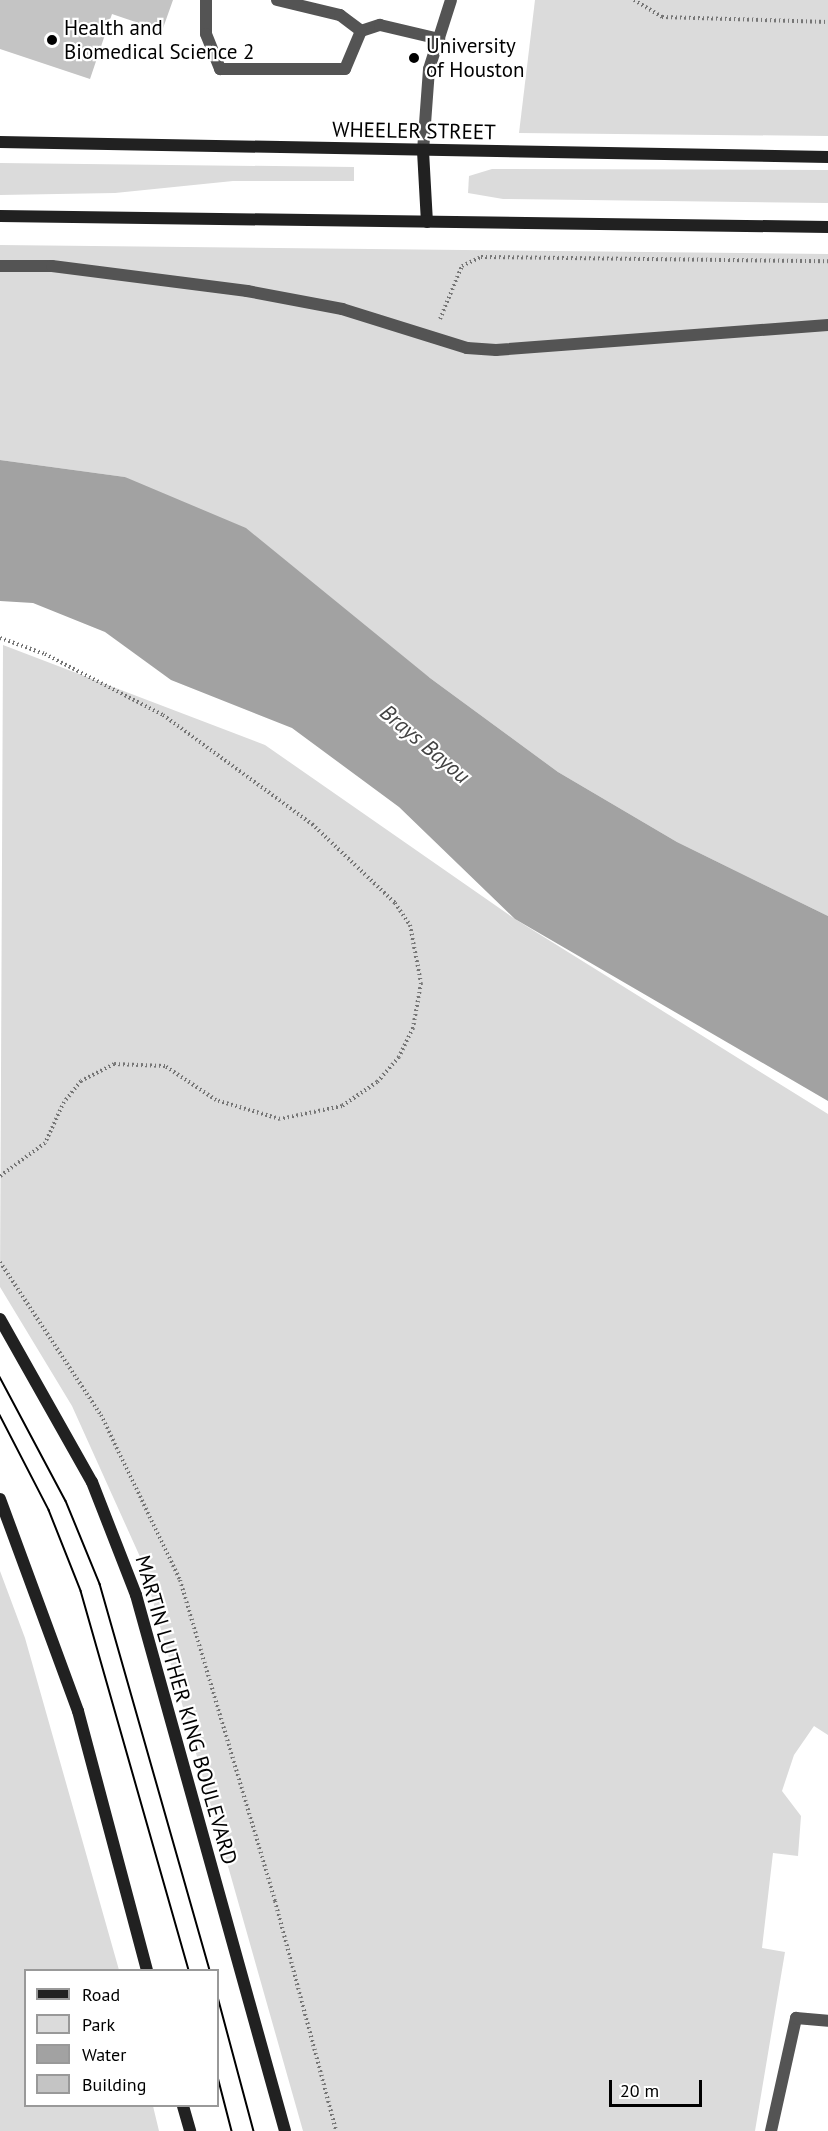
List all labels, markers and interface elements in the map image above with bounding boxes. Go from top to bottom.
place label: Health and Biomedical Science 2 [64,15,255,65]
marker: Health and Biomedical Science 2 [45,33,59,47]
place label: University of Houston [426,33,524,83]
marker: University of Houston [407,51,421,65]
street label: WHEELER STREET [332,117,496,145]
water label: Brays Bayou [375,699,475,789]
street label: MARTIN LUTHER KING BOULEVARD [130,1552,242,1868]
legend [24,1969,219,2107]
text: Road [82,1983,120,2006]
text: Park [82,2013,115,2036]
text: Water [82,2043,126,2066]
scale bar [612,2068,705,2106]
text: Building [82,2073,146,2096]
text: 20 m [620,2079,659,2102]

